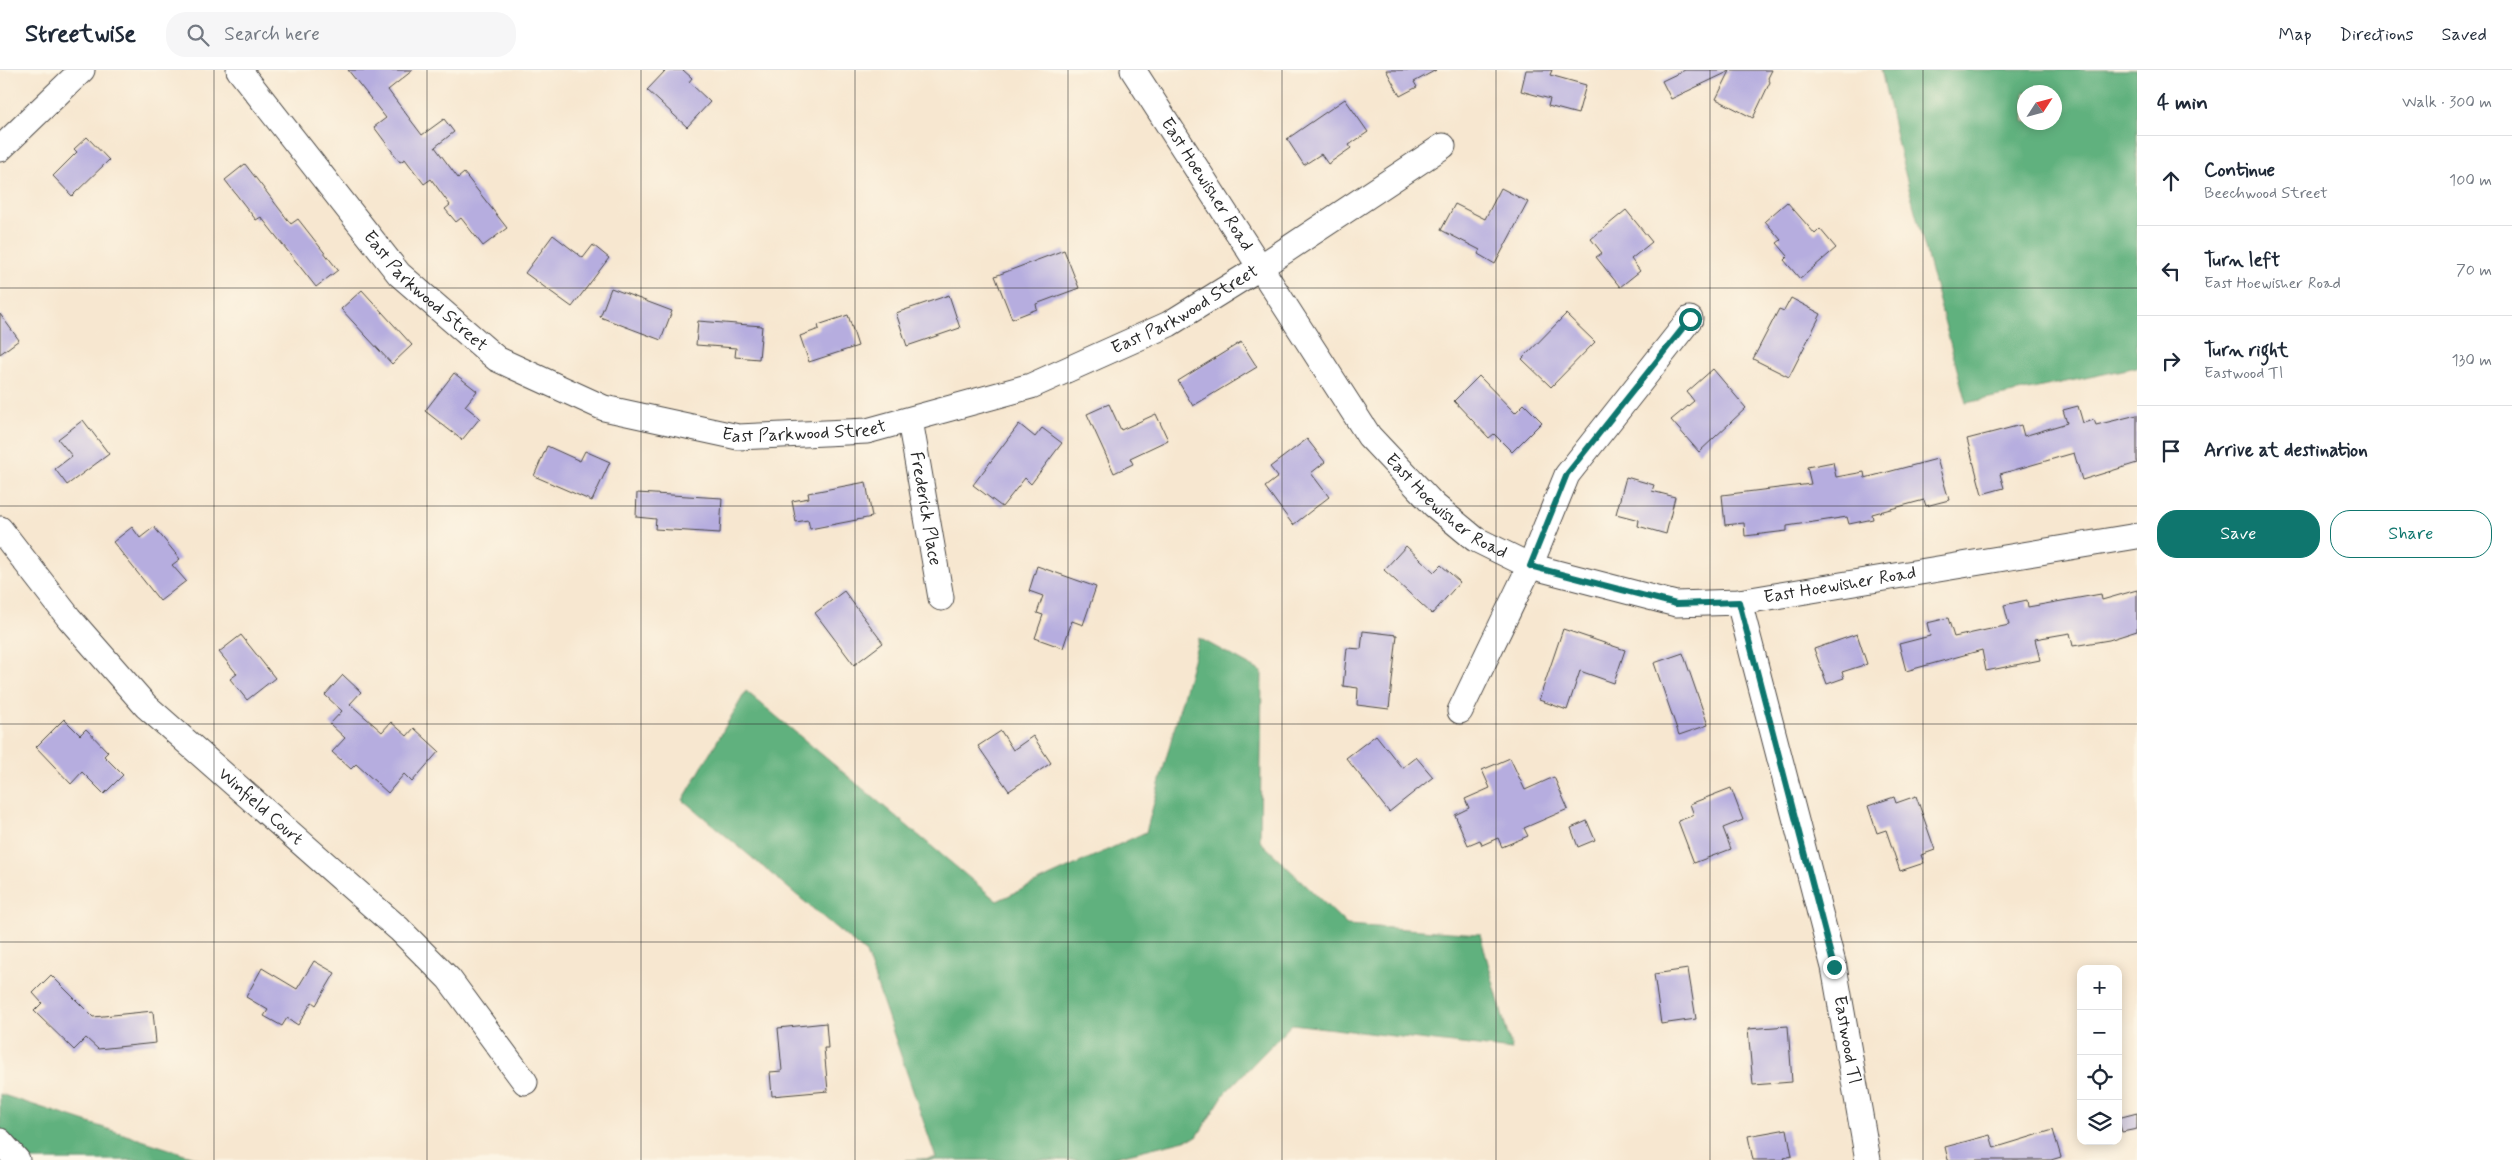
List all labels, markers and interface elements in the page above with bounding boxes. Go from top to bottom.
search box [166,12,516,57]
text: Streetwise [25,19,136,50]
icon: search [184,21,212,49]
text: Search here [224,22,320,47]
text: Map [2279,23,2312,47]
text: Directions [2340,23,2414,47]
text: Saved [2442,23,2487,47]
north arrow [2017,85,2062,130]
text: 4 min [2157,89,2208,117]
text: Walk · 300 m [2402,92,2492,113]
street label: East Hoewisher Road [1155,113,1259,256]
text: Continue [2204,158,2275,183]
icon: ahead [2157,167,2185,195]
text: 100 m [2449,170,2492,191]
text: Beechwood Street [2204,183,2328,204]
street label: East Parkwood Street [358,226,492,357]
text: Turn left [2204,248,2280,273]
icon: left [2157,257,2185,285]
street label: East Parkwood Street [1108,259,1263,360]
text: 70 m [2456,260,2492,281]
text: East Hoewisher Road [2204,273,2341,294]
route start [1679,308,1702,331]
text: Turn right [2204,338,2288,363]
icon: right [2157,347,2185,375]
text: 130 m [2451,350,2492,371]
text: Eastwood Tl [2204,363,2283,384]
street label: East Parkwood Street [719,414,889,449]
icon: arrive [2157,437,2185,465]
text: Arrive at destination [2204,438,2368,463]
street label: East Hoewisher Road [1380,448,1511,565]
street label: Frederick Place [904,450,947,567]
button: Save [2157,510,2320,558]
button: Share [2330,510,2492,558]
street label: East Hoewisher Road [1762,561,1918,610]
street label: Winfield Court [213,763,308,851]
route end [1823,956,1846,979]
map controls [2077,965,2122,1145]
button: + [2077,965,2122,1010]
street label: Eastwood Tl [1827,994,1866,1086]
button: − [2077,1010,2122,1055]
button: locate [2077,1055,2122,1100]
button: layers [2077,1100,2122,1145]

